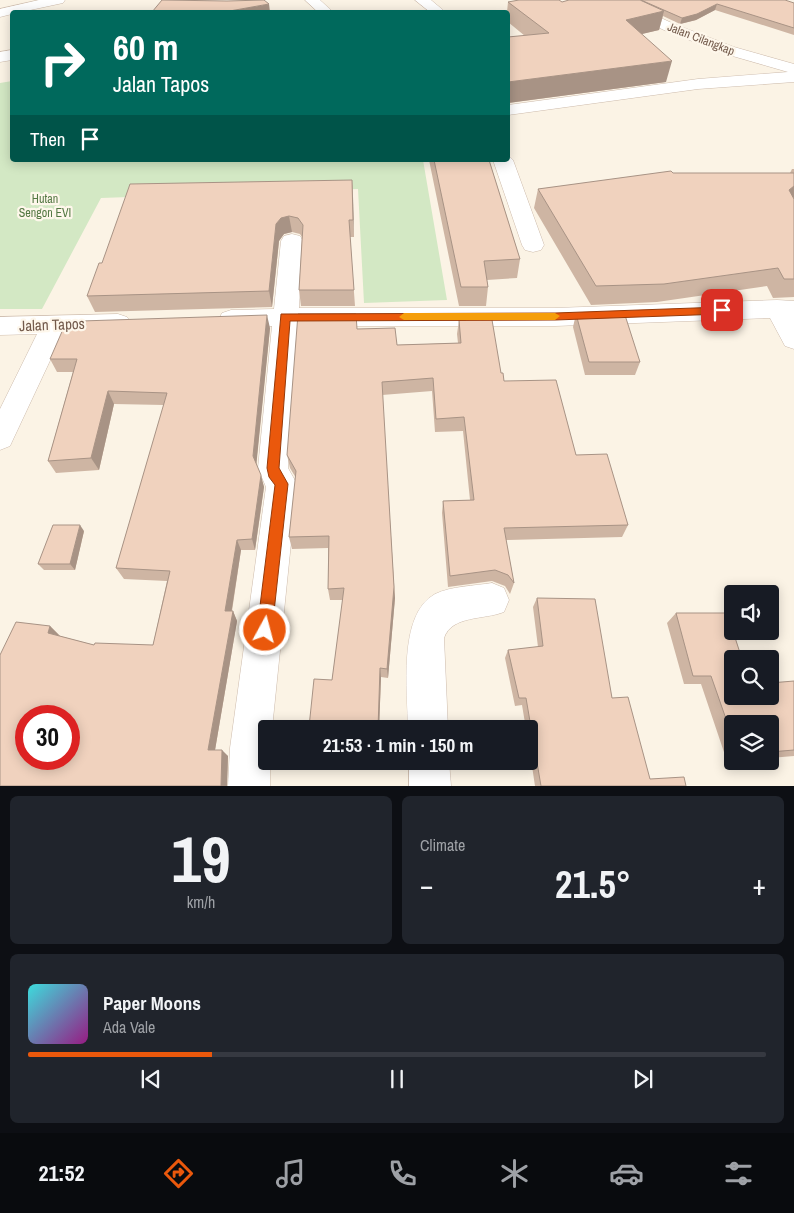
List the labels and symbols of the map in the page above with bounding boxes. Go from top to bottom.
street label: Jalan Cilangkap [665,19,737,59]
park label: Hutan Sengon EVI [19,191,71,221]
pin [701,289,743,331]
street label: Jalan Tapos [19,313,85,336]
position arrow [238,603,290,655]
speed limit sign: 30 [15,705,80,770]

